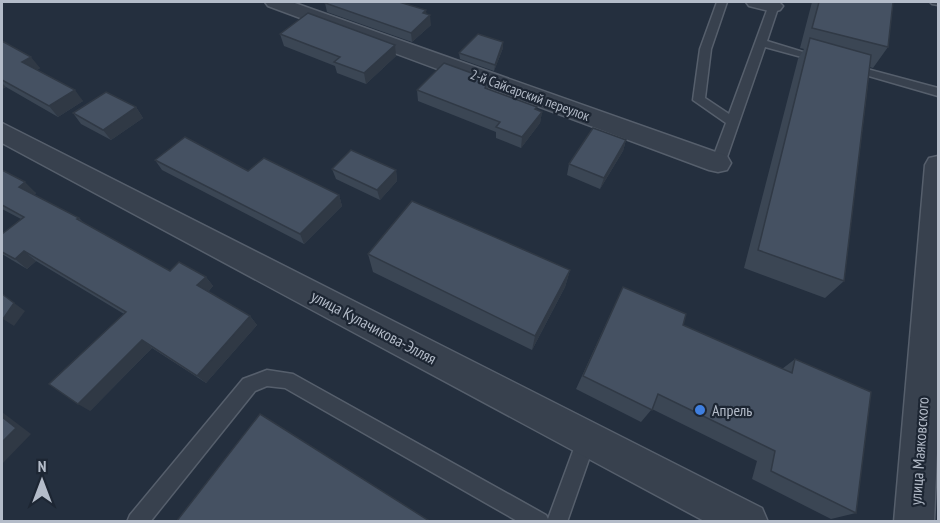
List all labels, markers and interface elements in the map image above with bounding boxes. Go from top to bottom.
street label: 2-й Сайсарский переулок [468,65,593,125]
street label: улица Кулачикова-Элляя [308,286,440,368]
street label: улица Маяковского [905,396,933,506]
place label: Апрель [712,400,752,420]
marker: Апрель [693,403,707,417]
north arrow [12,451,72,511]
text: N [38,456,46,476]

